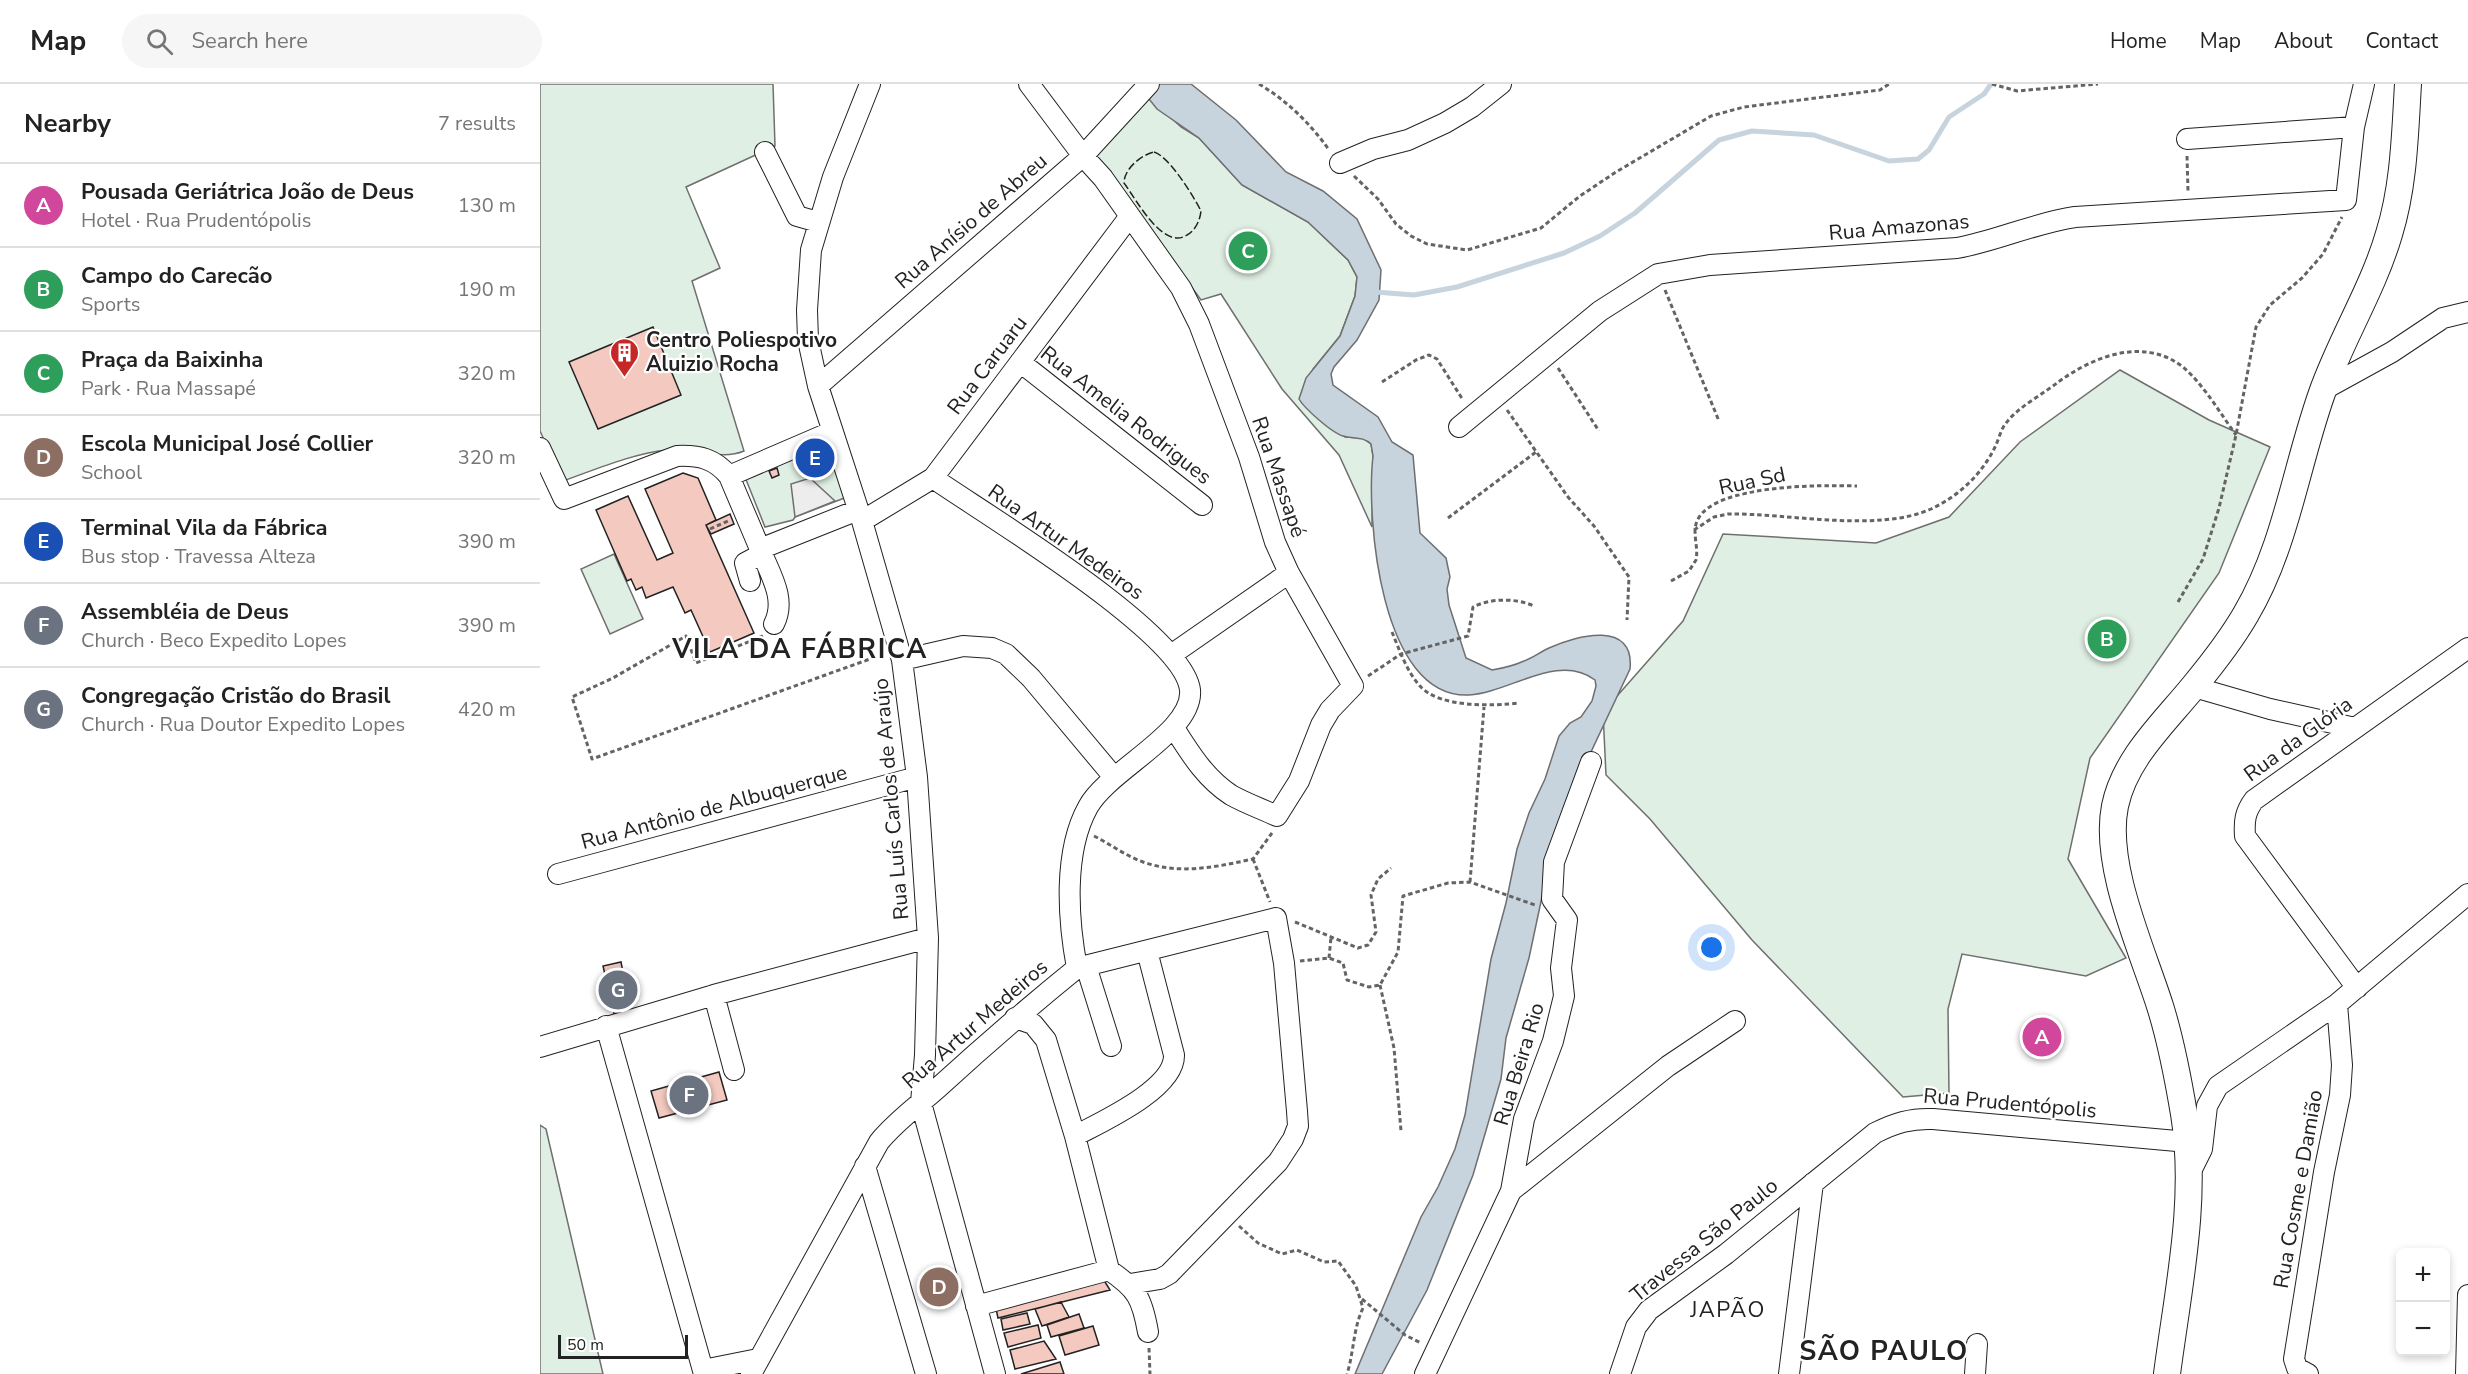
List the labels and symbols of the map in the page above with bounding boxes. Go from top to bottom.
street label: Rua Anísio de Abreu [889,147,1053,295]
street label: Rua Amazonas [1827,207,1971,247]
pin: C [1228,228,1268,274]
street label: Rua Caruaru [941,310,1033,420]
place label: Centro Poliespotivo Aluizio Rocha [646,326,837,378]
building icon: Centro Poliespotivo Aluizio Rocha [609,336,641,378]
street label: Rua Amelia Rodrigues [1035,339,1217,491]
street label: Rua Massapé [1245,413,1313,541]
pin: E [796,436,834,481]
street label: Rua Sd [1716,460,1788,502]
street label: Rua Artur Medeiros [982,478,1150,606]
pin: B [2088,616,2126,662]
district label: VILA DA FÁBRICA [671,631,928,668]
street label: Rua Luís Carlos de Araújo [866,677,916,921]
street label: Rua da Glória [2238,690,2358,788]
street label: Rua Antônio de Albuquerque [578,758,850,856]
your location [1697,933,1726,962]
street label: Rua Artur Medeiros [896,953,1054,1095]
pin: G [598,968,638,1012]
street label: Rua Beira Rio [1487,999,1551,1129]
pin: A [2022,1014,2062,1060]
pin: F [670,1072,708,1118]
street label: Rua Prudentópolis [1922,1081,2098,1125]
street label: Rua Cosme e Damião [2267,1088,2329,1290]
street label: Travessa São Paulo [1624,1172,1784,1308]
pin: D [920,1264,958,1310]
district label: JAPÃO [1689,1295,1766,1325]
scale bar [558,1332,688,1360]
district label: SÃO PAULO [1799,1333,1969,1370]

